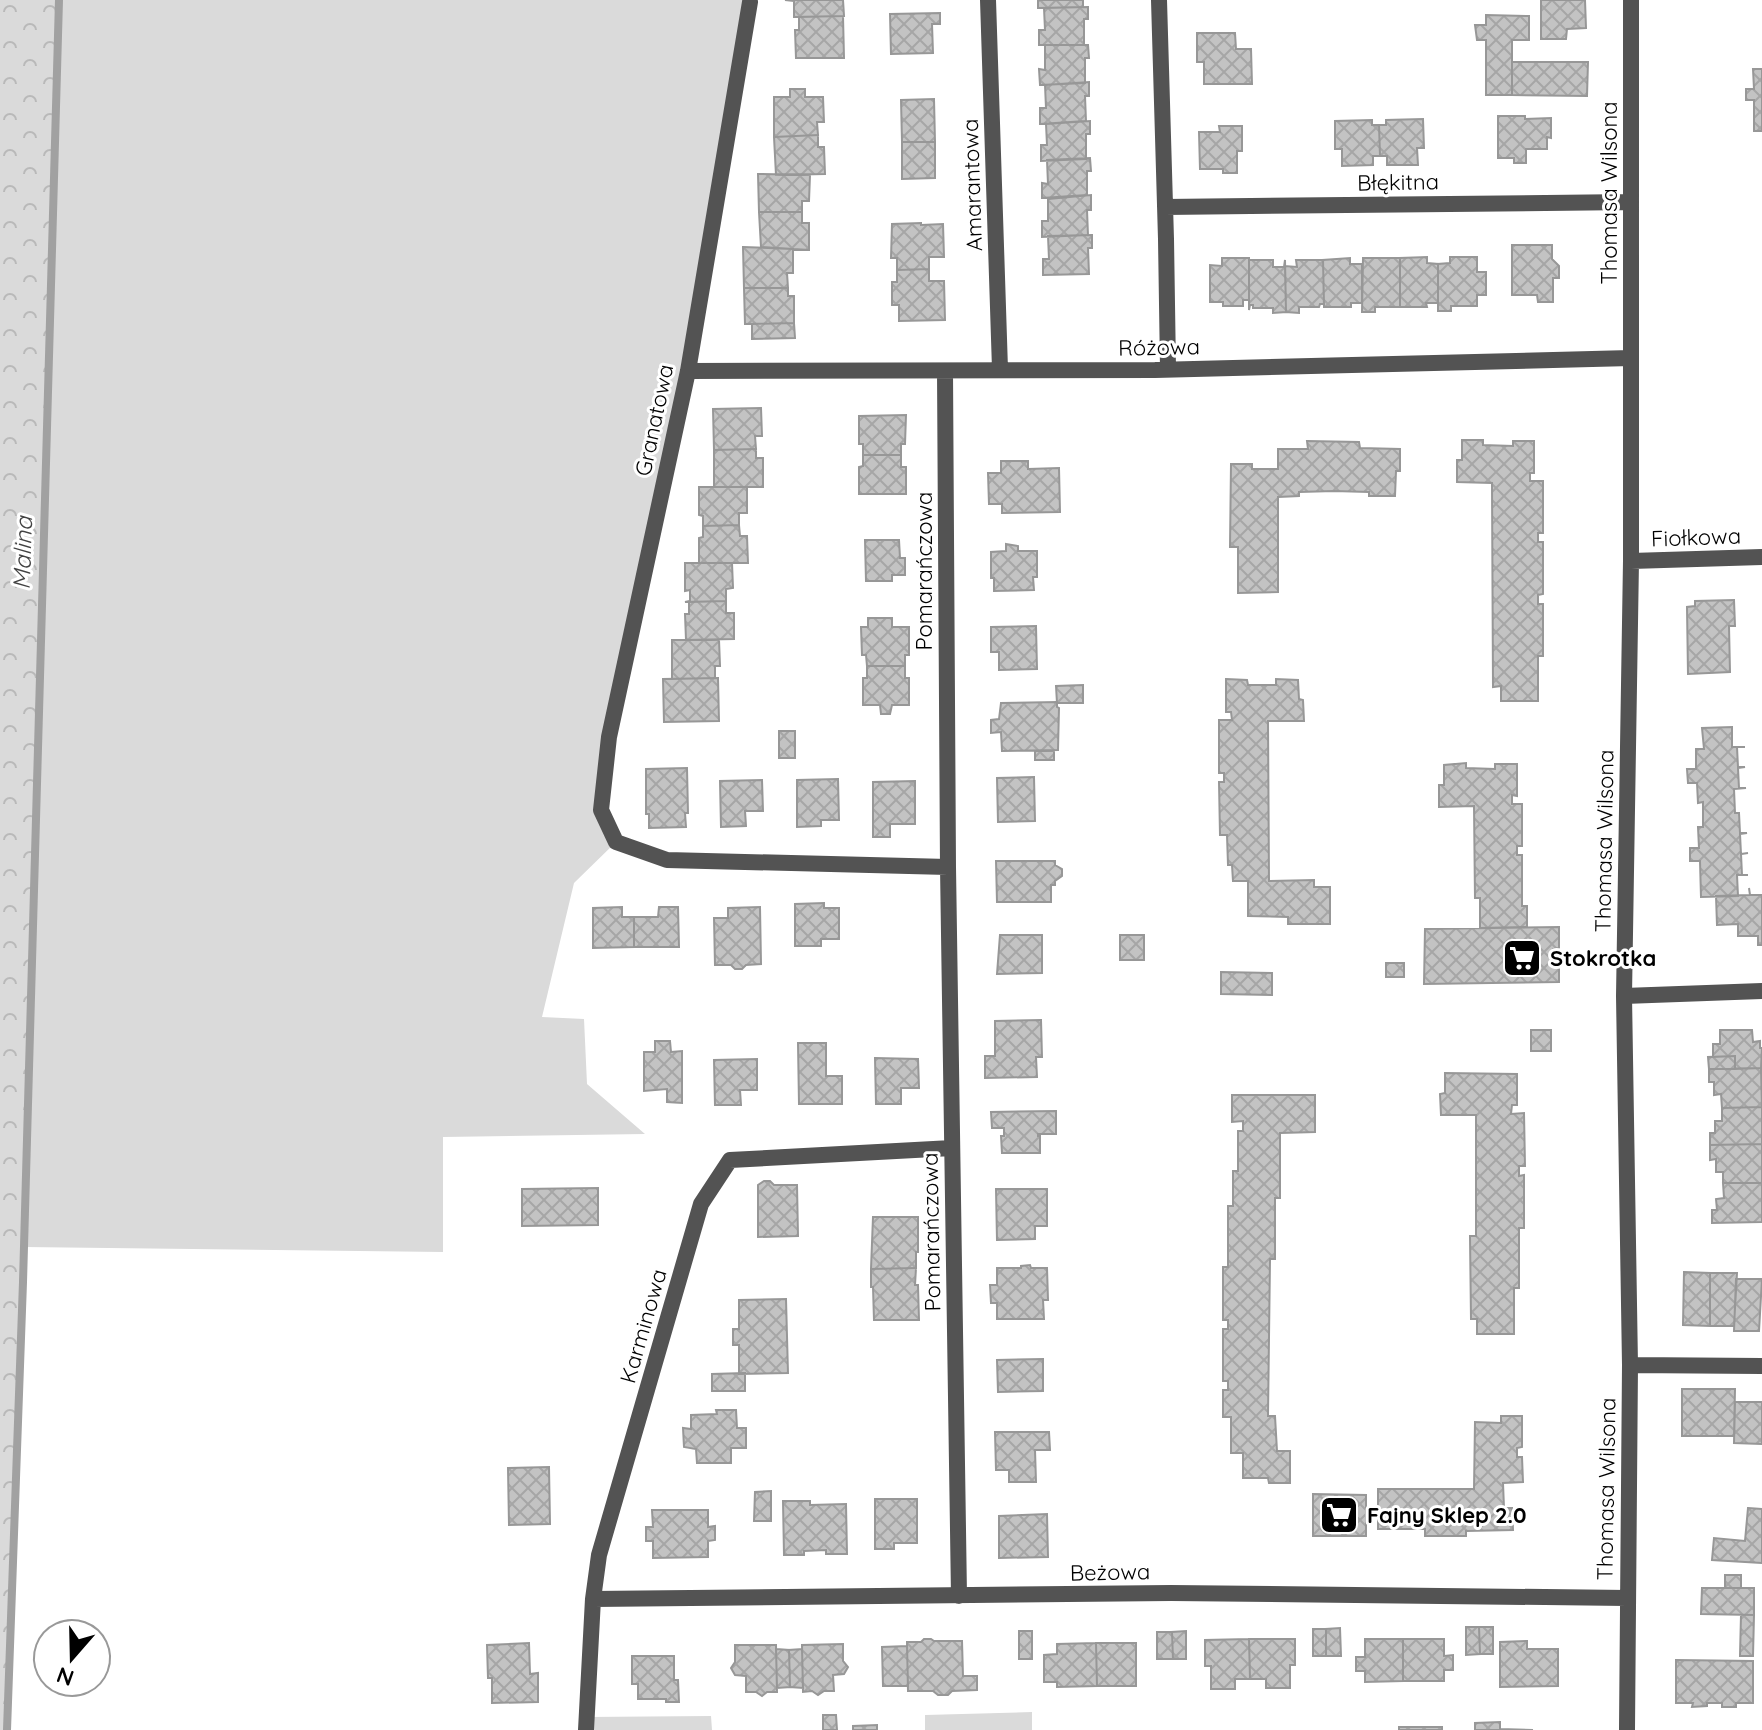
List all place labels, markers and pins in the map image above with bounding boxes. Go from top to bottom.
supermarket icon: Stokrotka [1501,937,1543,979]
place label: Stokrotka [1550,944,1656,972]
supermarket icon: Fajny Sklep 2.0 [1318,1494,1360,1536]
place label: Fajny Sklep 2.0 [1367,1501,1527,1529]

